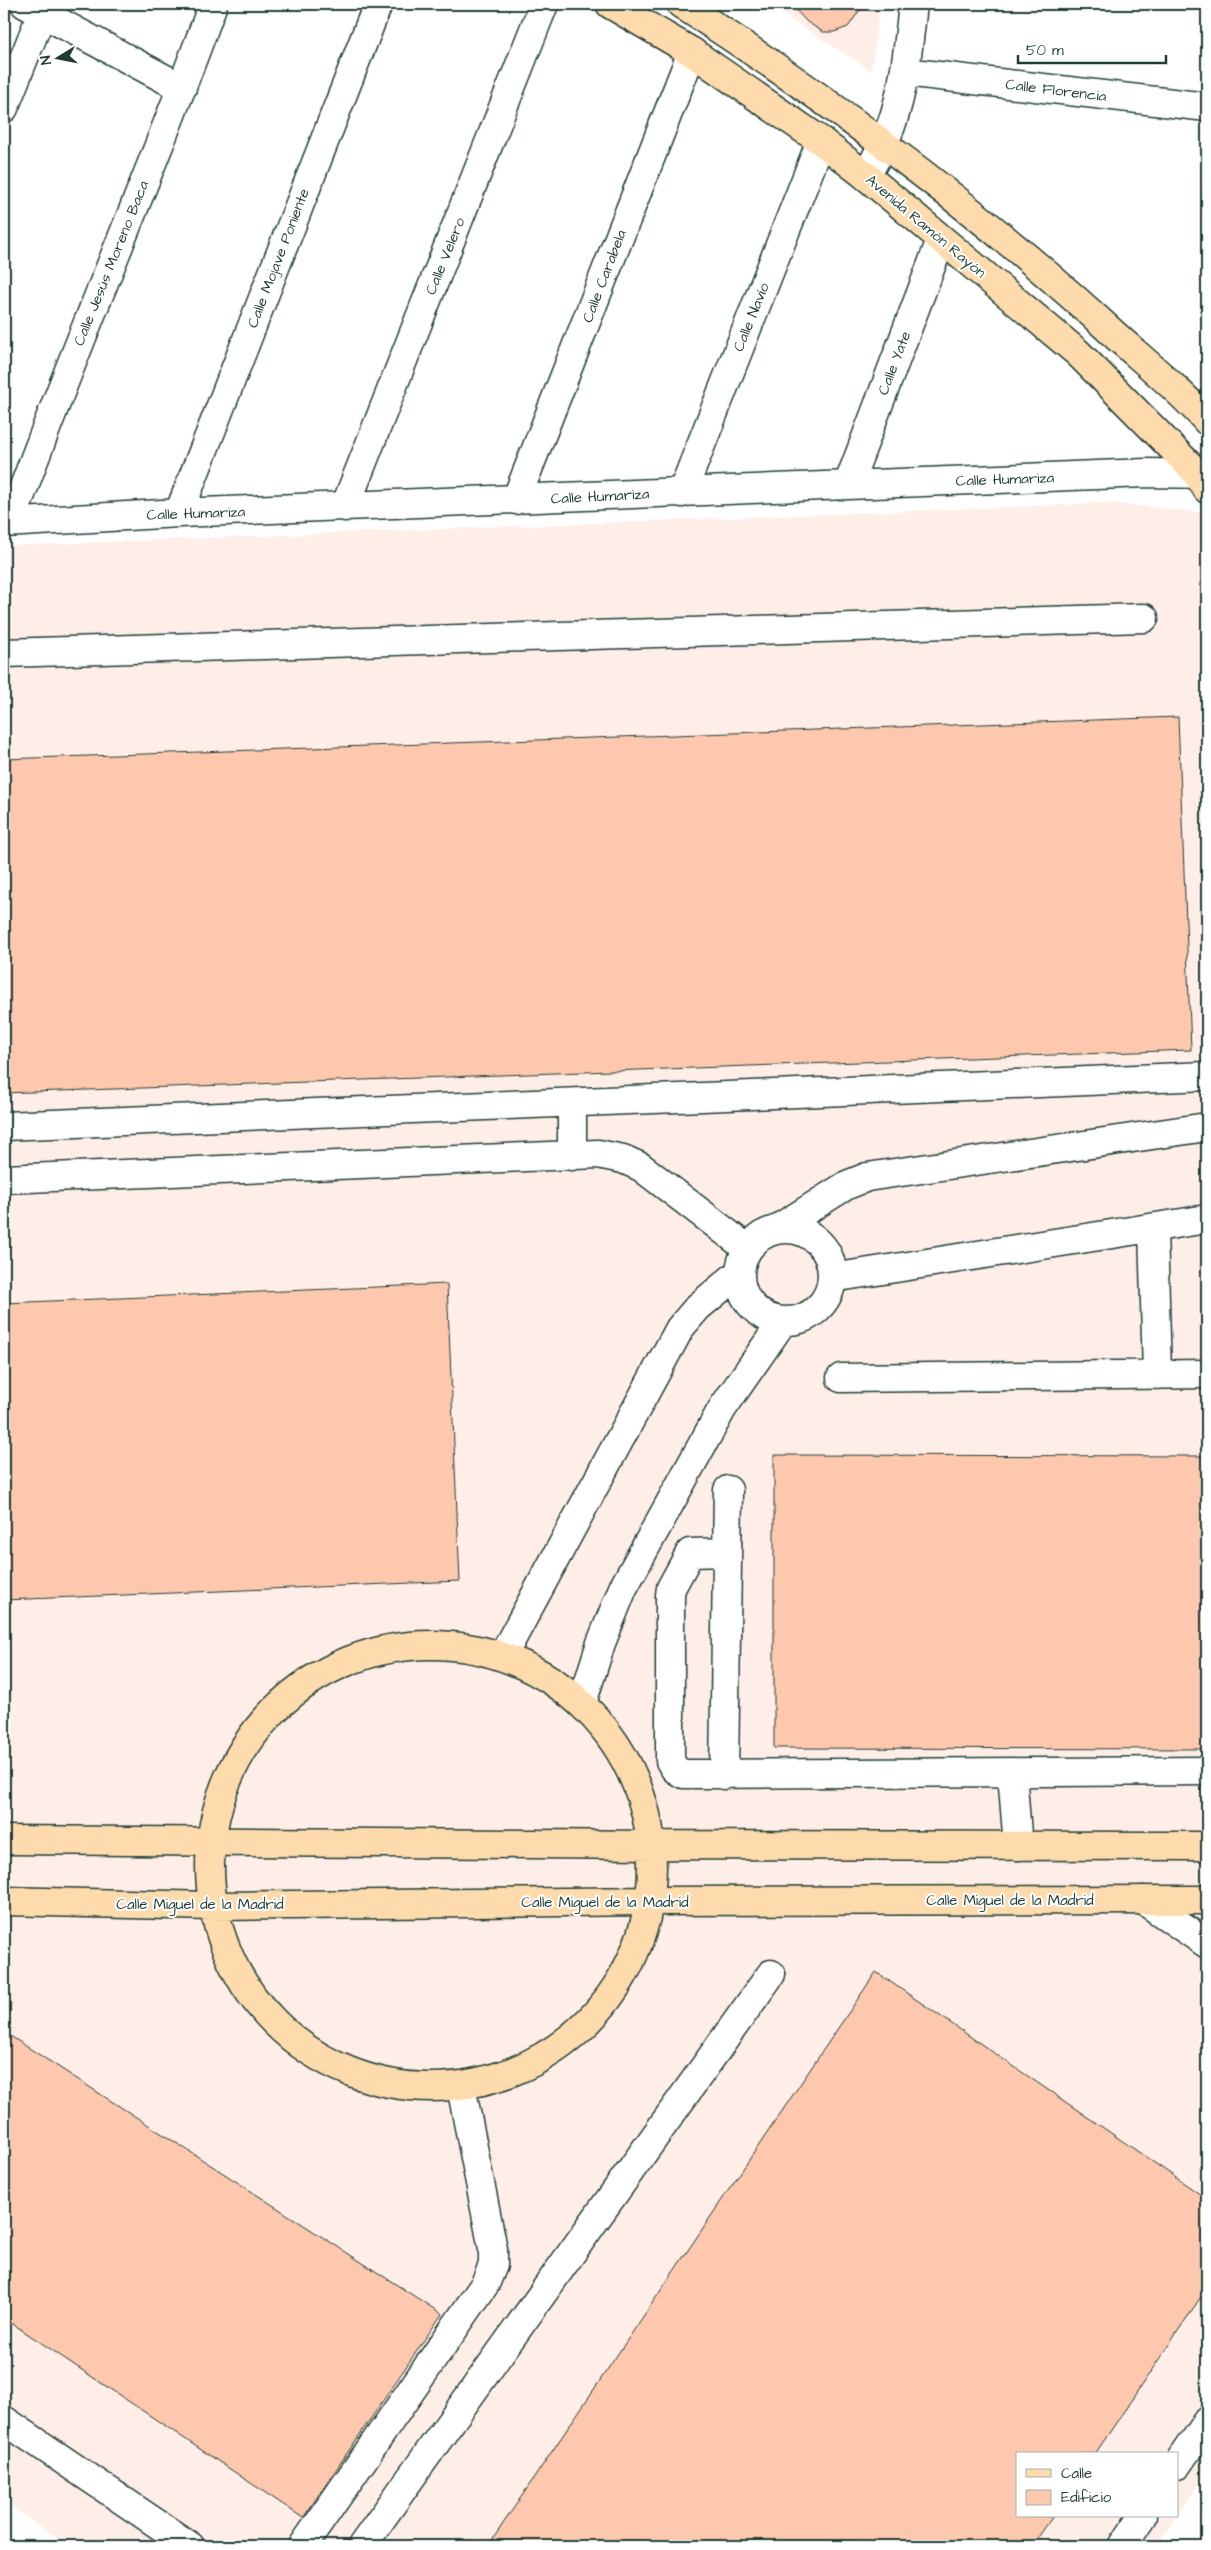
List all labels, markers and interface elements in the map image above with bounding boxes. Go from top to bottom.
north arrow [32,32,82,82]
scale bar [1018,32,1166,64]
text: 50 m [1026,40,1064,61]
text: N [36,54,57,66]
street label: Calle Florencia [1004,74,1108,107]
street label: Avenida Ramón Rayón [860,170,991,284]
street label: Calle Jesús Moreno Baca [69,177,154,349]
street label: Calle Mojave Poniente [242,185,315,331]
street label: Calle Velero [420,214,471,298]
street label: Calle Carabela [577,226,632,326]
street label: Calle Navío [728,279,775,355]
street label: Calle Yate [873,328,916,398]
street label: Calle Humariza [955,467,1055,492]
street label: Calle Humariza [550,483,650,510]
street label: Calle Humariza [146,501,246,526]
street label: Calle Miguel de la Madrid [926,1890,1094,1912]
street label: Calle Miguel de la Madrid [521,1892,689,1914]
street label: Calle Miguel de la Madrid [116,1894,284,1916]
legend [1016,2452,1178,2518]
text: Calle [1061,2463,1092,2484]
text: Edificio [1061,2487,1112,2508]

